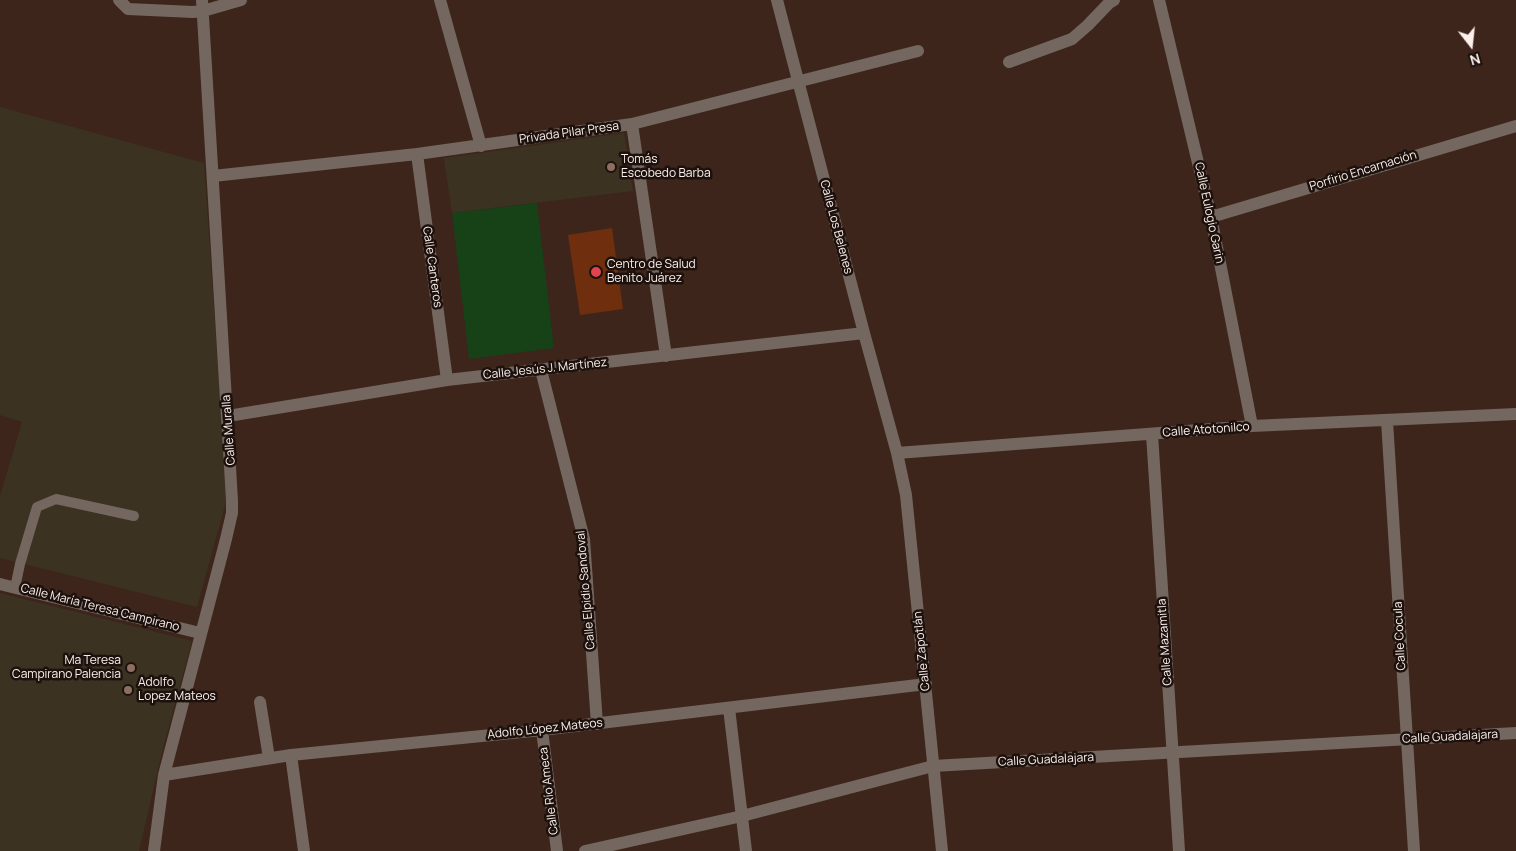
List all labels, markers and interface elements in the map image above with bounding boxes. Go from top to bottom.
north arrow [1446,20,1496,70]
text: N [1468,49,1483,70]
street label: Privada Pilar Presa [518,119,620,147]
street label: Porfirio Encarnación [1308,148,1418,194]
place label: Tomás Escobedo Barba [621,153,711,181]
marker: Tomás Escobedo Barba [605,161,617,173]
street label: Calle Eulogio Garin [1191,161,1227,265]
street label: Calle Los Belenes [817,179,855,275]
street label: Calle Canteros [419,226,445,308]
place label: Centro de Salud Benito Juárez [607,258,696,286]
marker: Centro de Salud Benito Juárez [589,265,603,279]
street label: Calle Jesús J. Martínez [482,355,608,383]
street label: Calle Muralla [219,394,239,466]
street label: Calle Atotonilco [1162,420,1250,440]
street label: Calle Elpidio Sandoval [574,530,598,650]
street label: Calle María Teresa Campirano [19,581,181,635]
street label: Calle Mazamitla [1155,598,1175,686]
street label: Calle Cocula [1391,601,1409,671]
street label: Calle Zapotlán [911,611,933,691]
place label: Ma Teresa Campirano Palencia [12,654,121,682]
marker: Ma Teresa Campirano Palencia [125,662,137,674]
place label: Adolfo Lopez Mateos [138,676,216,704]
marker: Adolfo Lopez Mateos [122,684,134,696]
street label: Adolfo López Mateos [487,716,603,742]
street label: Calle Guadalajara [1402,727,1498,747]
street label: Calle Río Ameca [536,746,562,836]
street label: Calle Guadalajara [998,750,1094,770]

